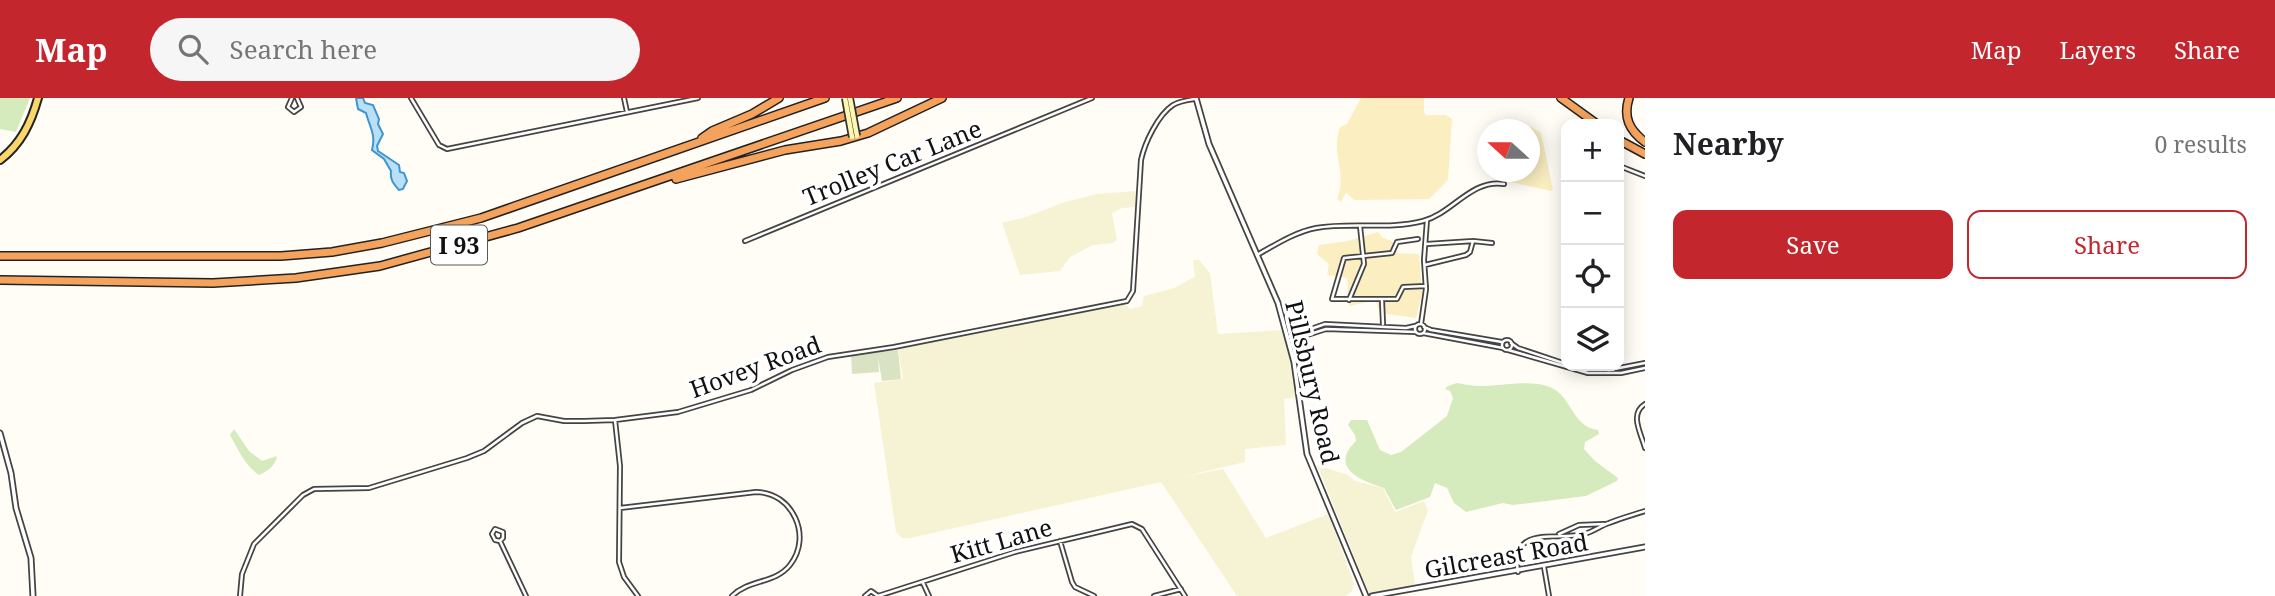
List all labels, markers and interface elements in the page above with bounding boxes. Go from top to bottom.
search box [150,18,640,81]
text: Map [35,27,108,72]
icon: search [174,30,212,68]
text: Search here [230,31,377,67]
text: Map [1971,33,2022,66]
text: Layers [2060,33,2136,66]
text: Share [2174,33,2240,66]
street label: Trolley Car Lane [798,111,986,213]
north arrow [1477,119,1540,182]
map controls [1561,119,1624,371]
button: + [1561,119,1624,182]
text: Nearby [1673,123,1784,164]
text: 0 results [2154,128,2247,160]
button: − [1561,182,1624,245]
button: Save [1673,210,1953,279]
button: Share [1967,210,2247,279]
road number: I 93 [431,226,487,264]
button: locate [1561,245,1624,308]
street label: Pillsbury Road [1278,297,1348,467]
button: layers [1561,308,1624,371]
street label: Hovey Road [685,327,825,405]
street label: Kitt Lane [946,510,1056,570]
street label: Gilcreast Road [1422,524,1590,586]

